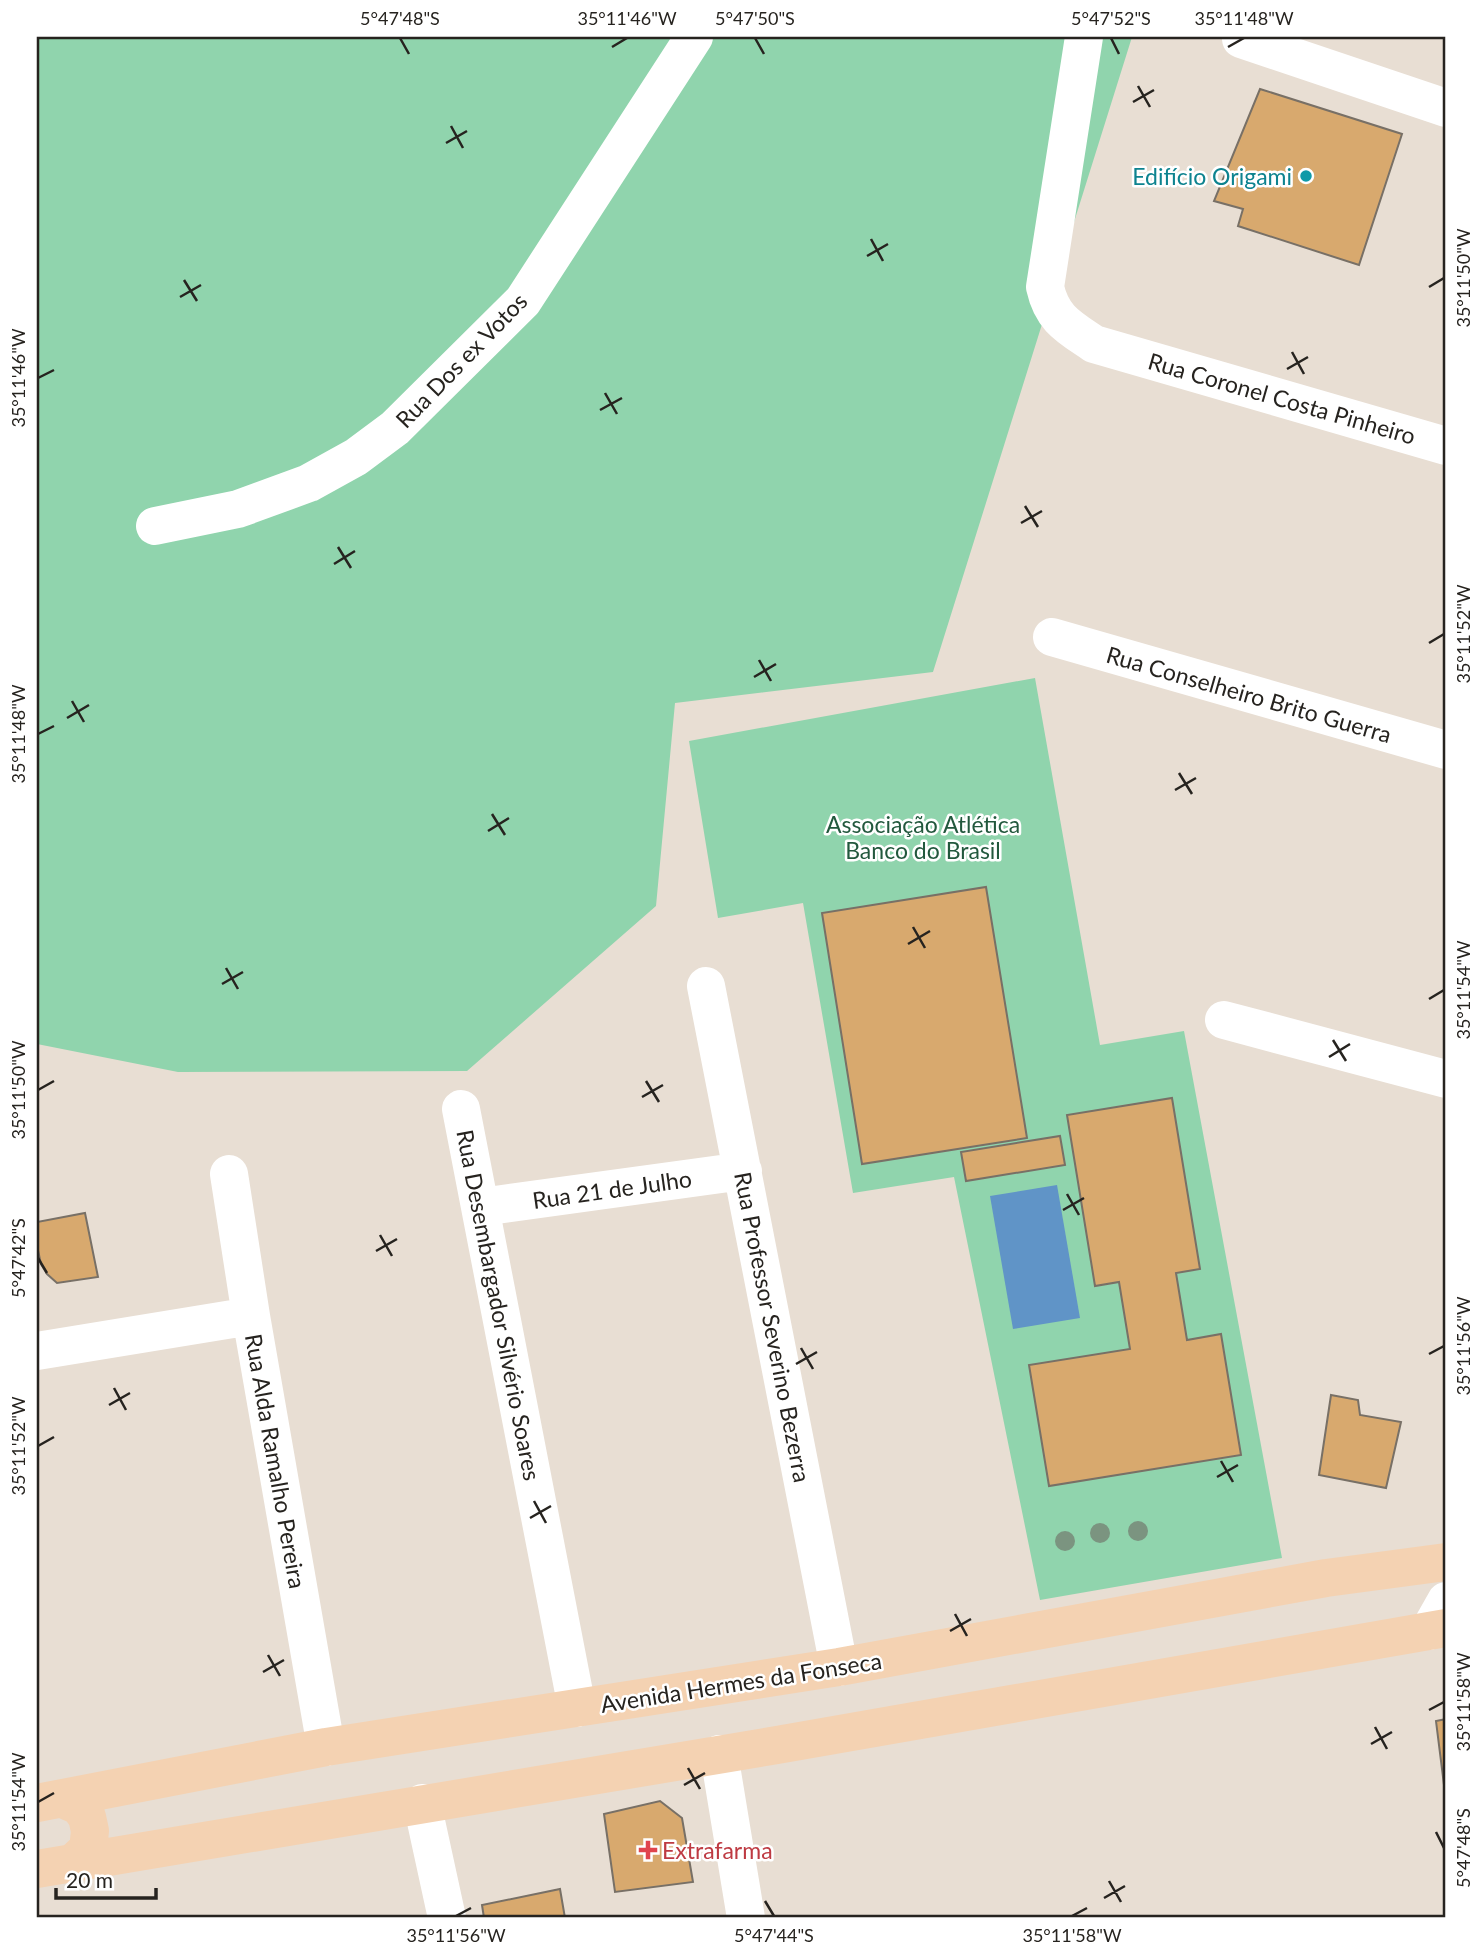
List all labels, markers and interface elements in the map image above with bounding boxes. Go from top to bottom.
text: 5°47'48"S [360,7,440,29]
text: 35°11'46"W [577,7,677,29]
text: 5°47'50"S [715,7,795,29]
text: 5°47'52"S [1071,7,1151,29]
text: 35°11'48"W [1194,7,1294,29]
place label: Edifício Origami [1132,162,1292,190]
marker: Edifício Origami [1298,168,1314,184]
text: 35°11'50"W [1452,228,1474,328]
street label: Rua Dos ex Votos [390,287,532,433]
text: 35°11'46"W [7,328,29,428]
street label: Rua Coronel Costa Pinheiro [1145,346,1419,450]
text: 35°11'52"W [1452,584,1474,684]
street label: Rua Conselheiro Brito Guerra [1103,640,1395,748]
text: 35°11'48"W [7,684,29,784]
park label: Associação Atlética Banco do Brasil [826,810,1020,864]
text: 35°11'54"W [1452,940,1474,1040]
text: 35°11'50"W [7,1040,29,1140]
street label: Rua Desembargador Silvério Soares [451,1127,547,1483]
street label: Rua 21 de Julho [531,1164,693,1214]
street label: Rua Professor Severino Bezerra [729,1169,817,1485]
text: 5°47'42"S [7,1218,29,1298]
text: 35°11'56"W [1452,1296,1474,1396]
street label: Rua Alda Ramalho Pereira [240,1331,312,1591]
text: 35°11'52"W [7,1396,29,1496]
street label: Avenida Hermes da Fonseca [598,1646,884,1718]
text: 35°11'58"W [1452,1652,1474,1752]
text: 35°11'54"W [7,1752,29,1852]
text: 5°47'48"S [1452,1808,1474,1888]
place label: Extrafarma [662,1836,773,1864]
marker: Extrafarma [640,1842,656,1858]
scale bar [56,1857,156,1901]
text: 20 m [66,1867,113,1892]
text: 35°11'56"W [406,1924,506,1946]
text: 5°47'44"S [734,1924,814,1946]
text: 35°11'58"W [1022,1924,1122,1946]

